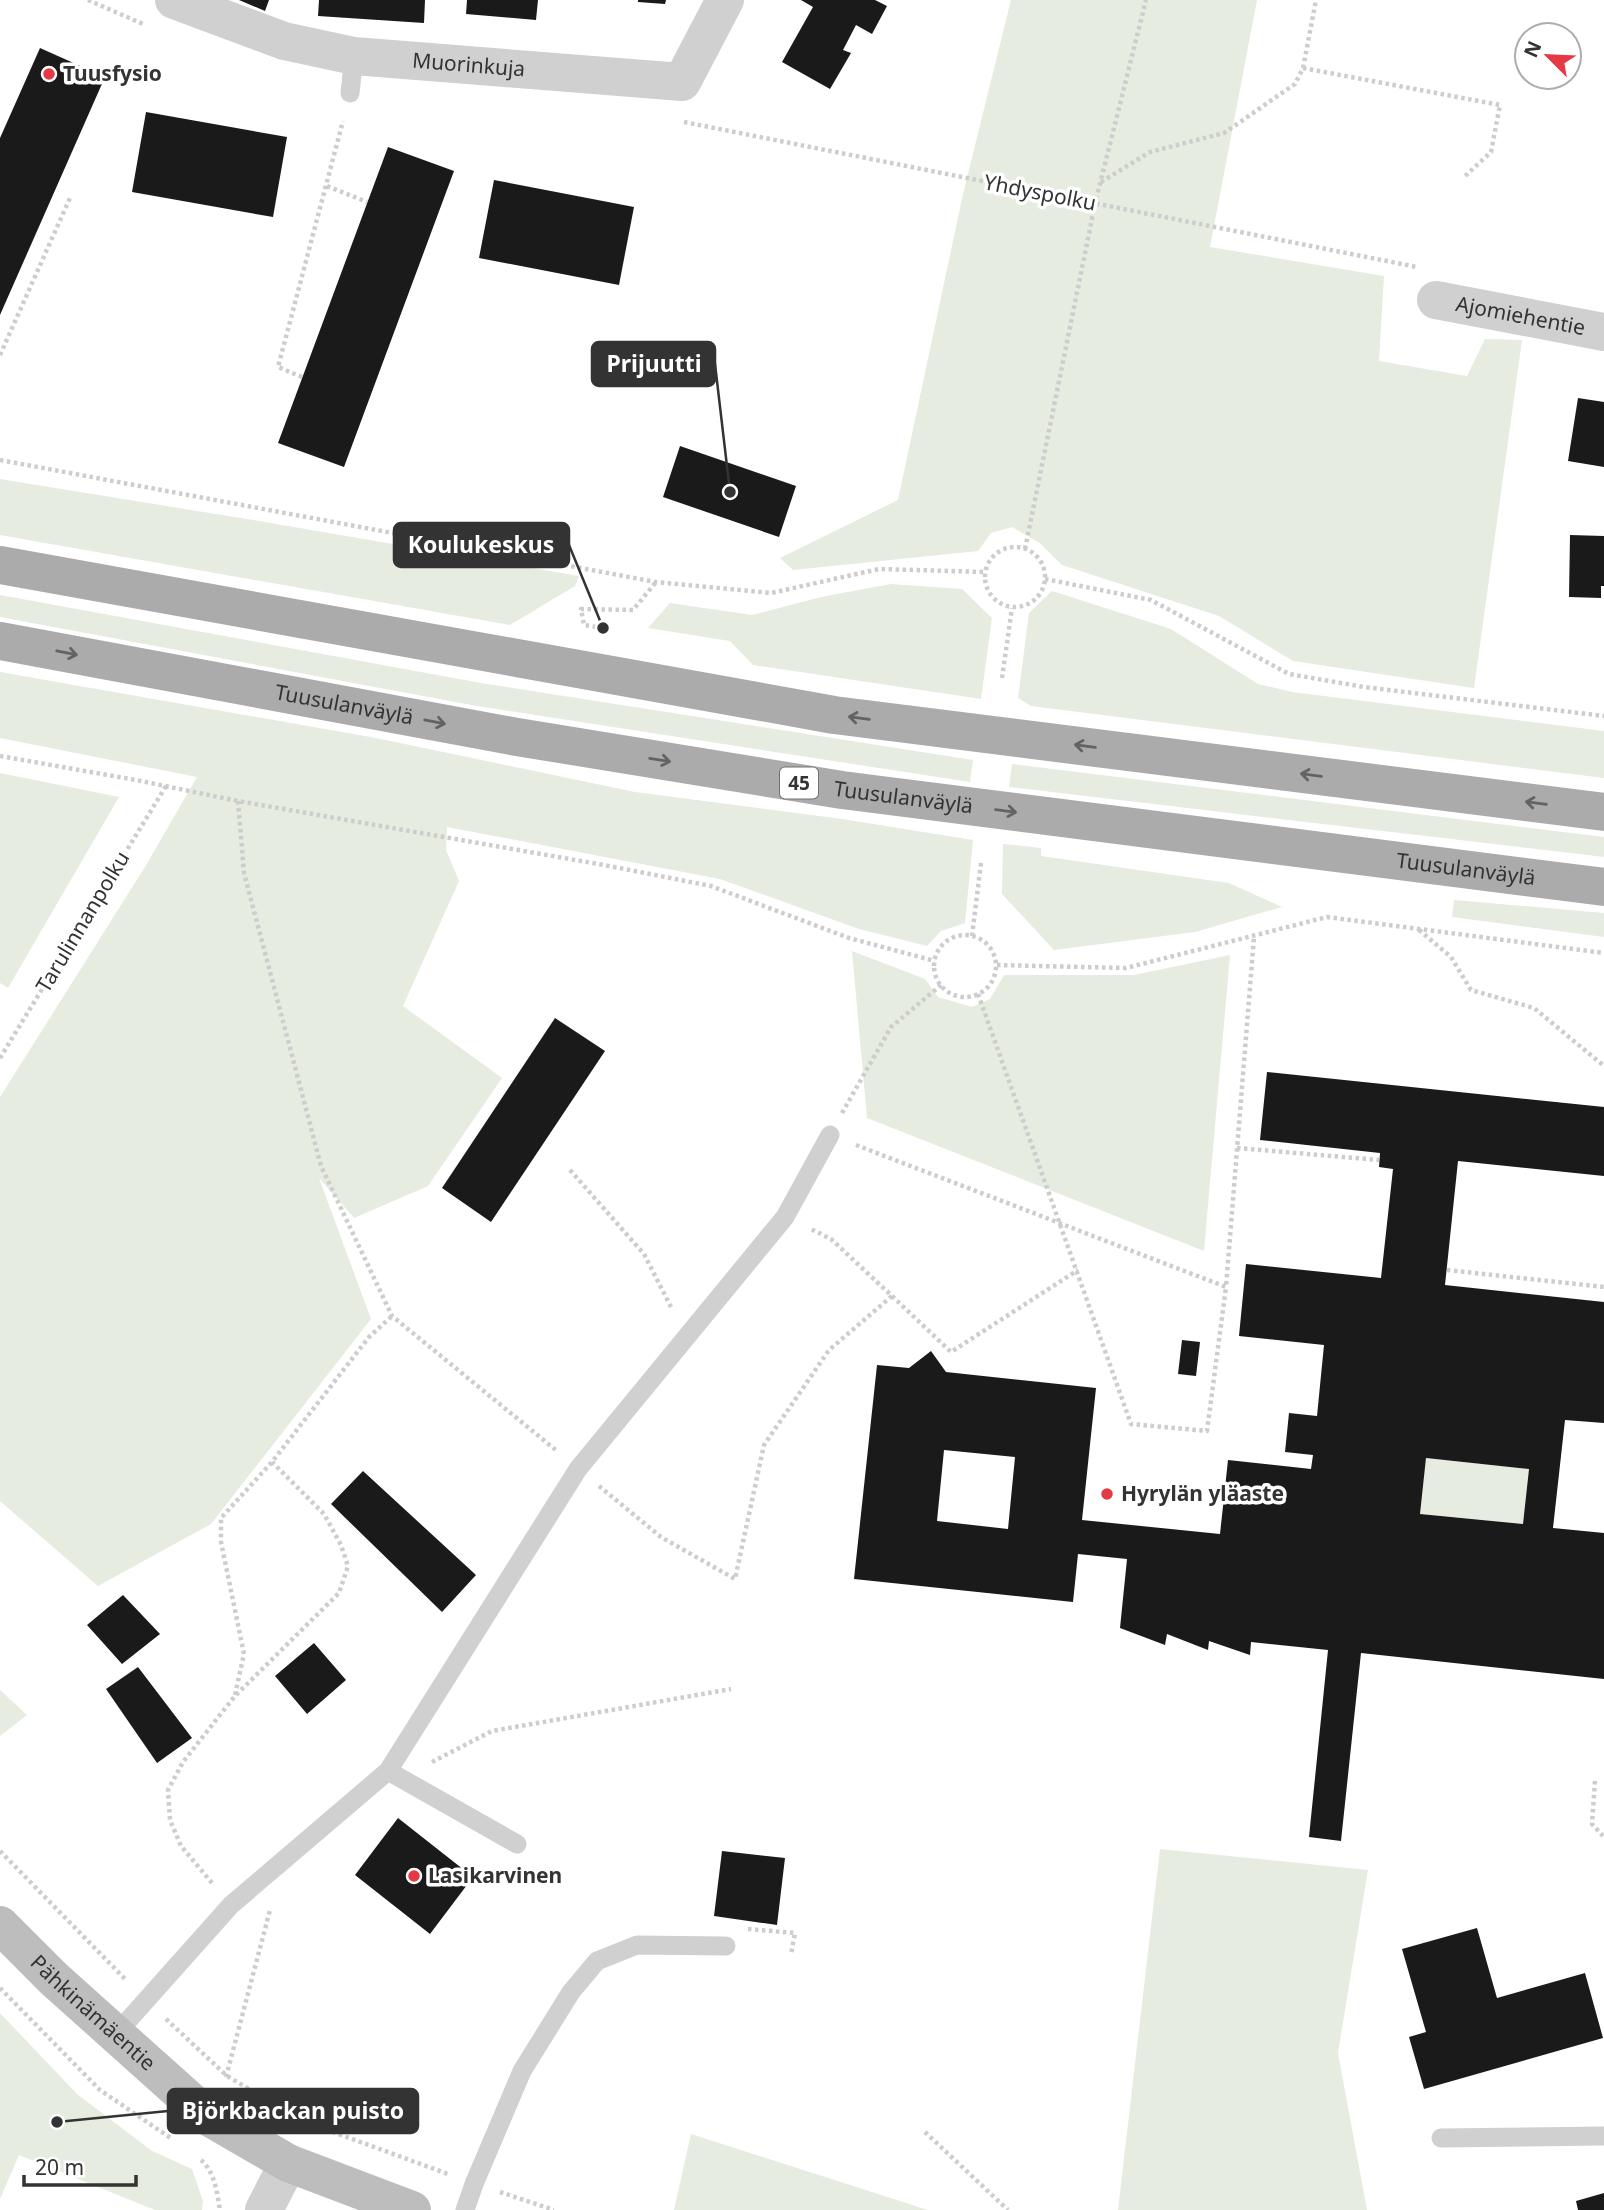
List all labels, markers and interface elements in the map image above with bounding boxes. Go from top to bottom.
north arrow [1513,21,1583,91]
text: N [1517,37,1547,61]
street label: Muorinkuja [411,46,526,83]
place label: Tuusfysio [63,59,162,87]
marker: Tuusfysio [41,66,57,82]
street label: Yhdyspolku [982,167,1099,217]
street label: Ajomiehentie [1454,289,1588,341]
callout: Prijuutti [592,342,715,386]
text: Prijuutti [606,347,702,379]
callout: Koulukeskus [394,523,569,567]
text: Koulukeskus [408,528,554,560]
one-way arrow [55,647,78,660]
street label: Tuusulanväylä [273,677,416,730]
one-way arrow [848,711,871,724]
one-way arrow [423,715,446,729]
one-way arrow [1074,740,1097,753]
one-way arrow [648,754,670,767]
road number: 45 [780,768,818,798]
one-way arrow [1300,768,1322,781]
street label: Tuusulanväylä [832,774,975,820]
one-way arrow [1525,797,1548,810]
one-way arrow [994,805,1017,818]
street label: Tarulinnanpolku [29,846,135,997]
street label: Tuusulanväylä [1395,846,1537,891]
place label: Hyrylän yläaste [1121,1479,1284,1507]
marker: Hyrylän yläaste [1099,1486,1115,1502]
place label: Lasikarvinen [428,1861,562,1889]
marker: Lasikarvinen [406,1868,422,1884]
street label: Pähkinämäentie [25,1948,162,2077]
callout: Björkbackan puisto [168,2089,418,2133]
text: Björkbackan puisto [182,2094,404,2126]
scale bar [24,2144,136,2188]
text: 20 m [35,2153,84,2181]

